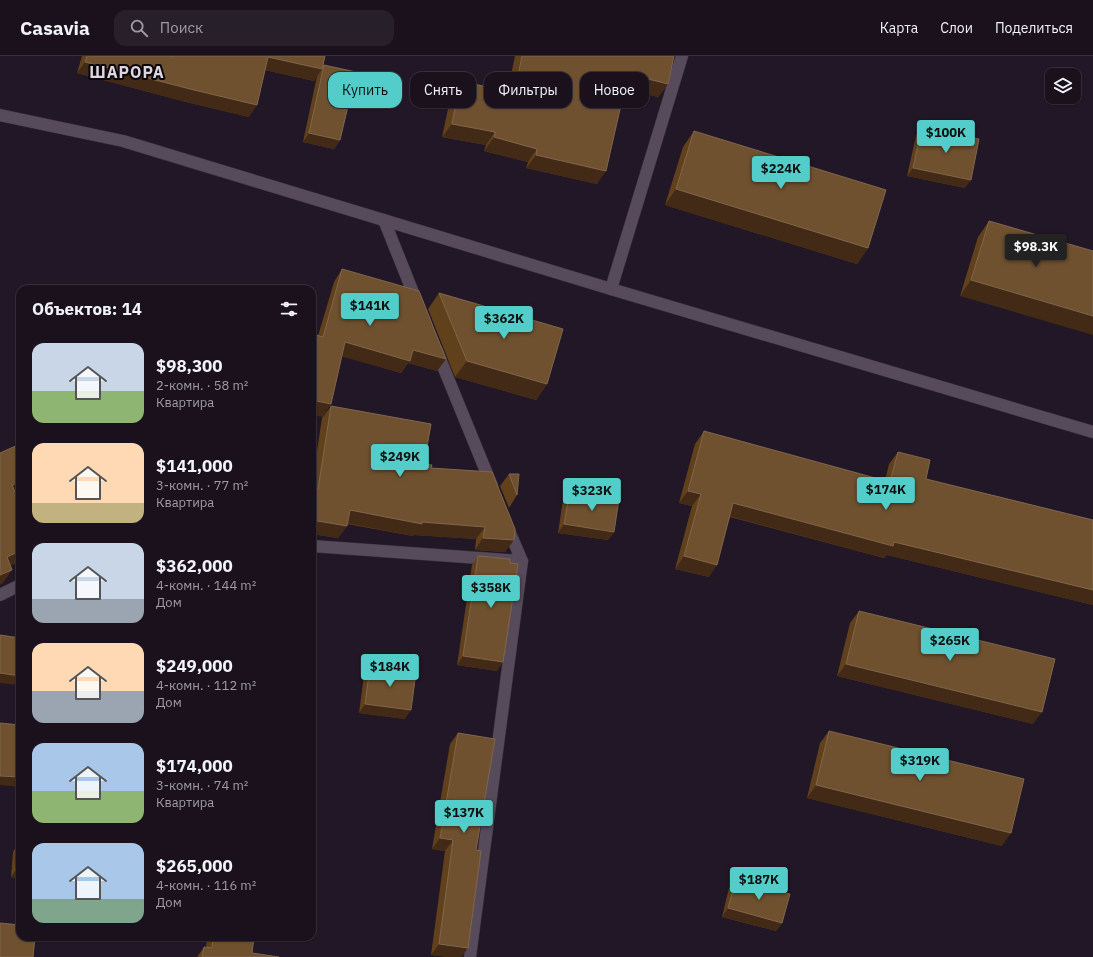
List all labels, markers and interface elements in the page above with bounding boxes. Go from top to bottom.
search box [114,10,394,46]
text: Casavia [20,16,90,40]
icon: search [128,17,150,39]
text: Поиск [160,18,203,37]
text: Карта [880,19,918,37]
text: Слои [940,19,973,37]
text: Поделиться [995,19,1073,37]
district label: ШАРОРА [89,62,165,82]
map controls [1045,68,1081,104]
button: layers [1045,68,1081,104]
chip: Купить [328,72,402,108]
chip: Снять [410,72,476,108]
chip: Фильтры [484,72,572,108]
chip: Новое [580,72,649,108]
pin: $100K [918,120,974,154]
text: $100K [926,124,966,141]
pin: $224K [753,156,809,190]
text: $224K [761,160,801,177]
pin: $98.3K [1003,234,1069,268]
text: $98.3K [1014,238,1058,255]
pin: $141K [342,293,398,327]
text: $141K [350,297,390,314]
text: Объектов: 14 [32,298,142,320]
icon: filters [278,298,300,320]
pin: $362K [476,306,532,340]
text: $362K [484,310,524,327]
text: $98,300 [156,355,223,377]
icon: home [64,359,112,407]
text: 2-комн. · 58 m² [156,377,248,394]
text: Квартира [156,394,214,411]
pin: $249K [372,444,428,478]
text: $249K [380,448,420,465]
text: $141,000 [156,455,233,477]
icon: home [64,459,112,507]
text: 3-комн. · 77 m² [156,477,248,494]
pin: $174K [858,477,914,511]
pin: $323K [564,478,620,512]
text: $174K [866,481,906,498]
text: $323K [572,482,612,499]
text: Квартира [156,494,214,511]
text: $362,000 [156,555,233,577]
icon: home [64,559,112,607]
pin: $358K [463,575,519,609]
text: 4-комн. · 144 m² [156,577,256,594]
text: $358K [471,579,511,596]
text: Дом [156,594,182,611]
pin: $265K [922,628,978,662]
text: $265K [930,632,970,649]
pin: $184K [362,654,418,688]
text: $249,000 [156,655,233,677]
text: $184K [370,658,410,675]
icon: home [64,659,112,707]
text: 4-комн. · 112 m² [156,677,256,694]
text: Дом [156,694,182,711]
pin: $319K [892,748,948,782]
text: $319K [900,752,940,769]
text: $174,000 [156,755,233,777]
icon: home [64,759,112,807]
text: 3-комн. · 74 m² [156,777,248,794]
text: Квартира [156,794,214,811]
pin: $137K [436,800,492,834]
text: $137K [444,804,484,821]
text: $265,000 [156,855,233,877]
icon: home [64,859,112,907]
pin: $187K [731,867,787,901]
text: $187K [739,871,779,888]
text: 4-комн. · 116 m² [156,877,256,894]
text: Дом [156,894,182,911]

